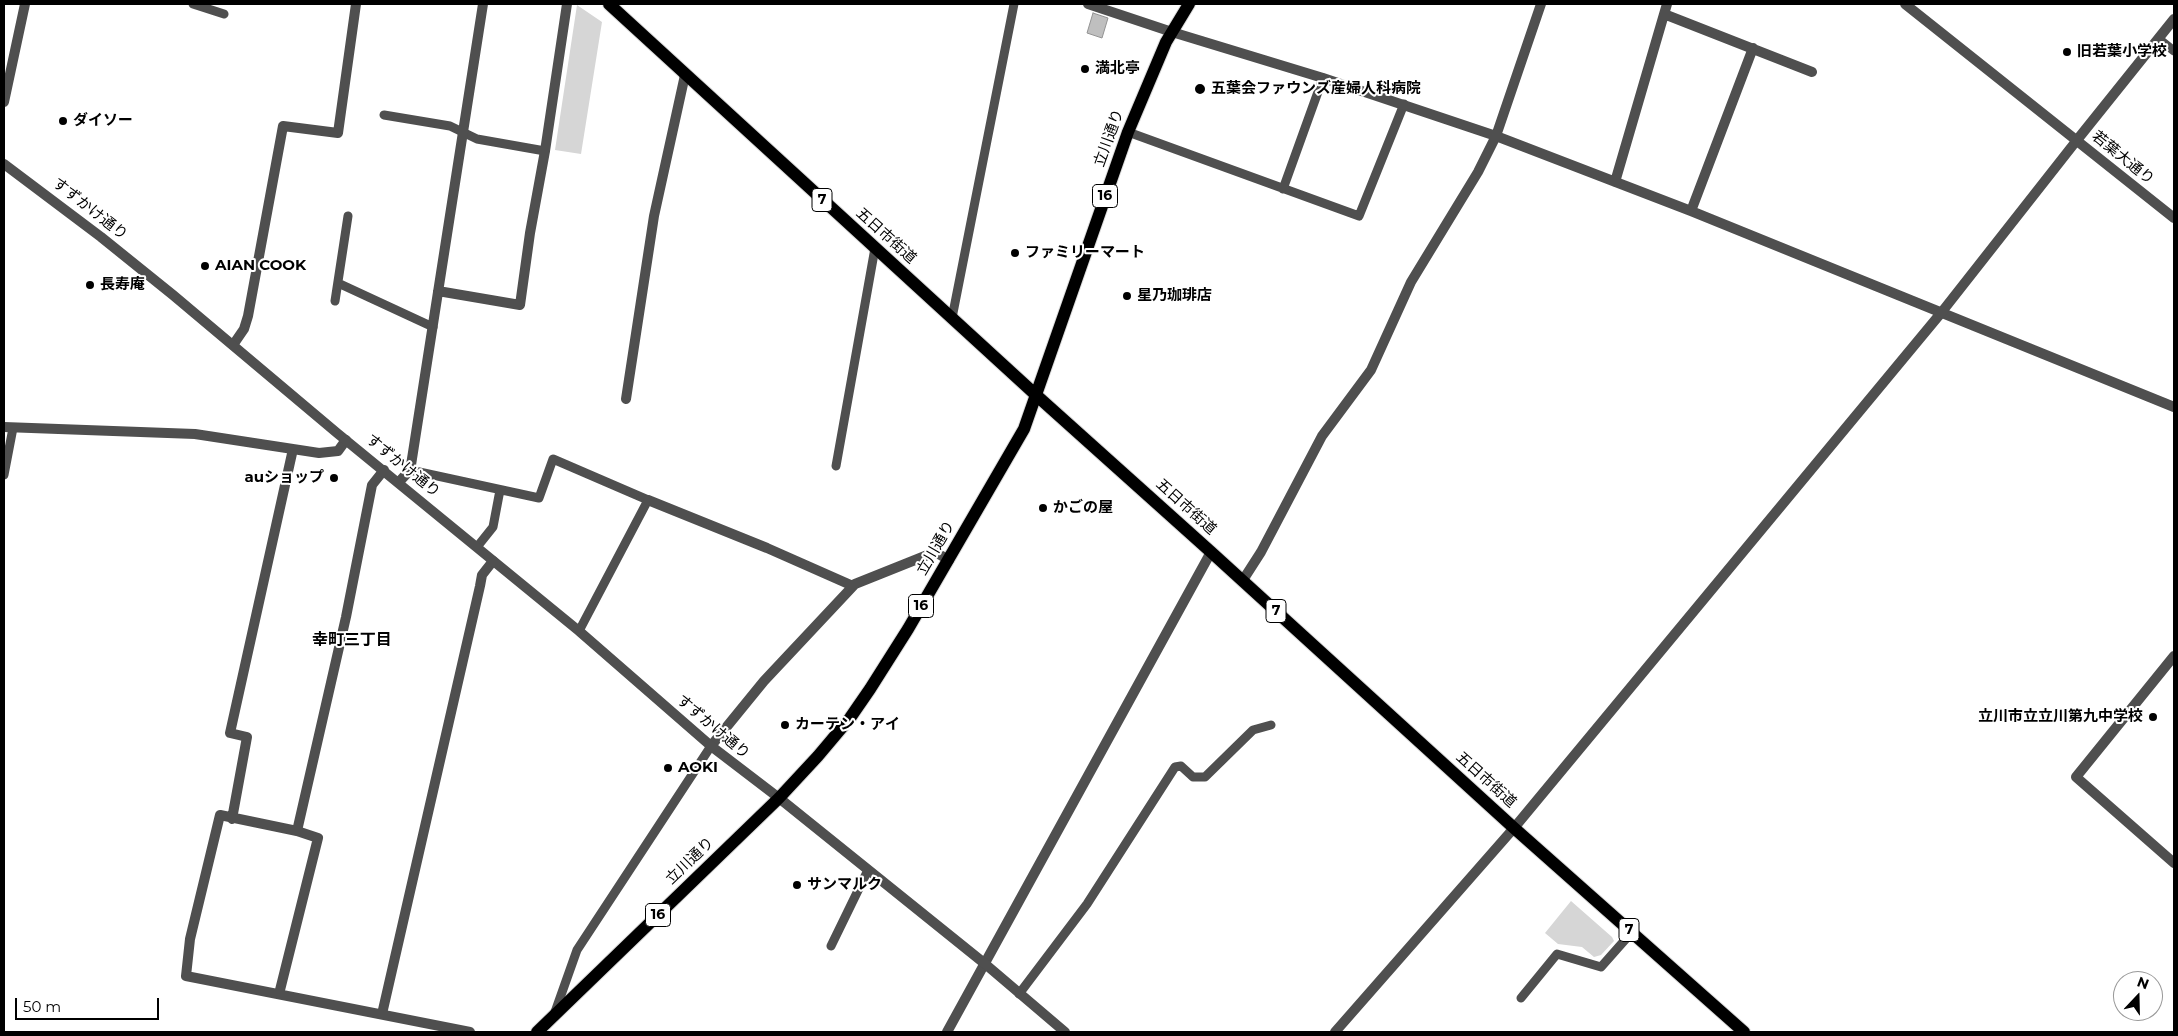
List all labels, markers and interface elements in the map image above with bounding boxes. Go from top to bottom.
place label: 旧若葉小学校 [2077,43,2167,61]
marker: 旧若葉小学校 [2061,46,2073,58]
place label: 満北亭 [1095,60,1140,78]
marker: 満北亭 [1079,63,1091,75]
place label: 五葉会ファウンズ産婦人科病院 [1211,80,1421,98]
marker: 五葉会ファウンズ産婦人科病院 [1193,82,1207,96]
street label: 立川通り [1090,107,1128,169]
place label: ダイソー [73,112,133,130]
marker: ダイソー [57,115,69,127]
street label: 若葉大通り [2088,127,2158,189]
street label: すずかけ通り [49,174,131,244]
road number: 16 [1092,185,1118,208]
road number: 7 [812,188,832,212]
street label: 五日市街道 [852,204,920,268]
place label: ファミリーマート [1025,244,1145,262]
marker: ファミリーマート [1009,247,1021,259]
place label: AIAN COOK [215,257,306,275]
marker: AIAN COOK [199,260,211,272]
place label: 長寿庵 [100,276,145,294]
marker: 長寿庵 [84,279,96,291]
place label: 星乃珈琲店 [1137,287,1212,305]
marker: 星乃珈琲店 [1121,290,1133,302]
street label: すずかけ通り [362,431,444,501]
place label: auショップ [244,469,324,487]
marker: auショップ [328,472,340,484]
street label: 五日市街道 [1152,475,1220,539]
place label: かごの屋 [1053,499,1113,517]
marker: かごの屋 [1037,502,1049,514]
street label: 立川通り [913,518,959,578]
road number: 16 [908,594,934,618]
road number: 7 [1266,600,1286,622]
district label: 幸町三丁目 [312,630,392,650]
street label: すずかけ通り [673,691,753,763]
place label: 立川市立立川第九中学校 [1978,708,2143,726]
marker: 立川市立立川第九中学校 [2147,711,2159,723]
place label: カーテン・アイ [795,716,900,734]
marker: カーテン・アイ [779,719,791,731]
street label: 五日市街道 [1452,748,1520,812]
place label: AOKI [678,759,718,777]
marker: AOKI [662,762,674,774]
street label: 立川通り [662,834,718,888]
place label: サンマルク [807,876,882,894]
marker: サンマルク [791,879,803,891]
road number: 16 [646,904,670,926]
road number: 7 [1619,918,1639,942]
north arrow [2113,971,2163,1021]
text: N [2135,973,2152,993]
scale bar [18,988,161,1020]
text: 50 m [23,997,61,1016]

